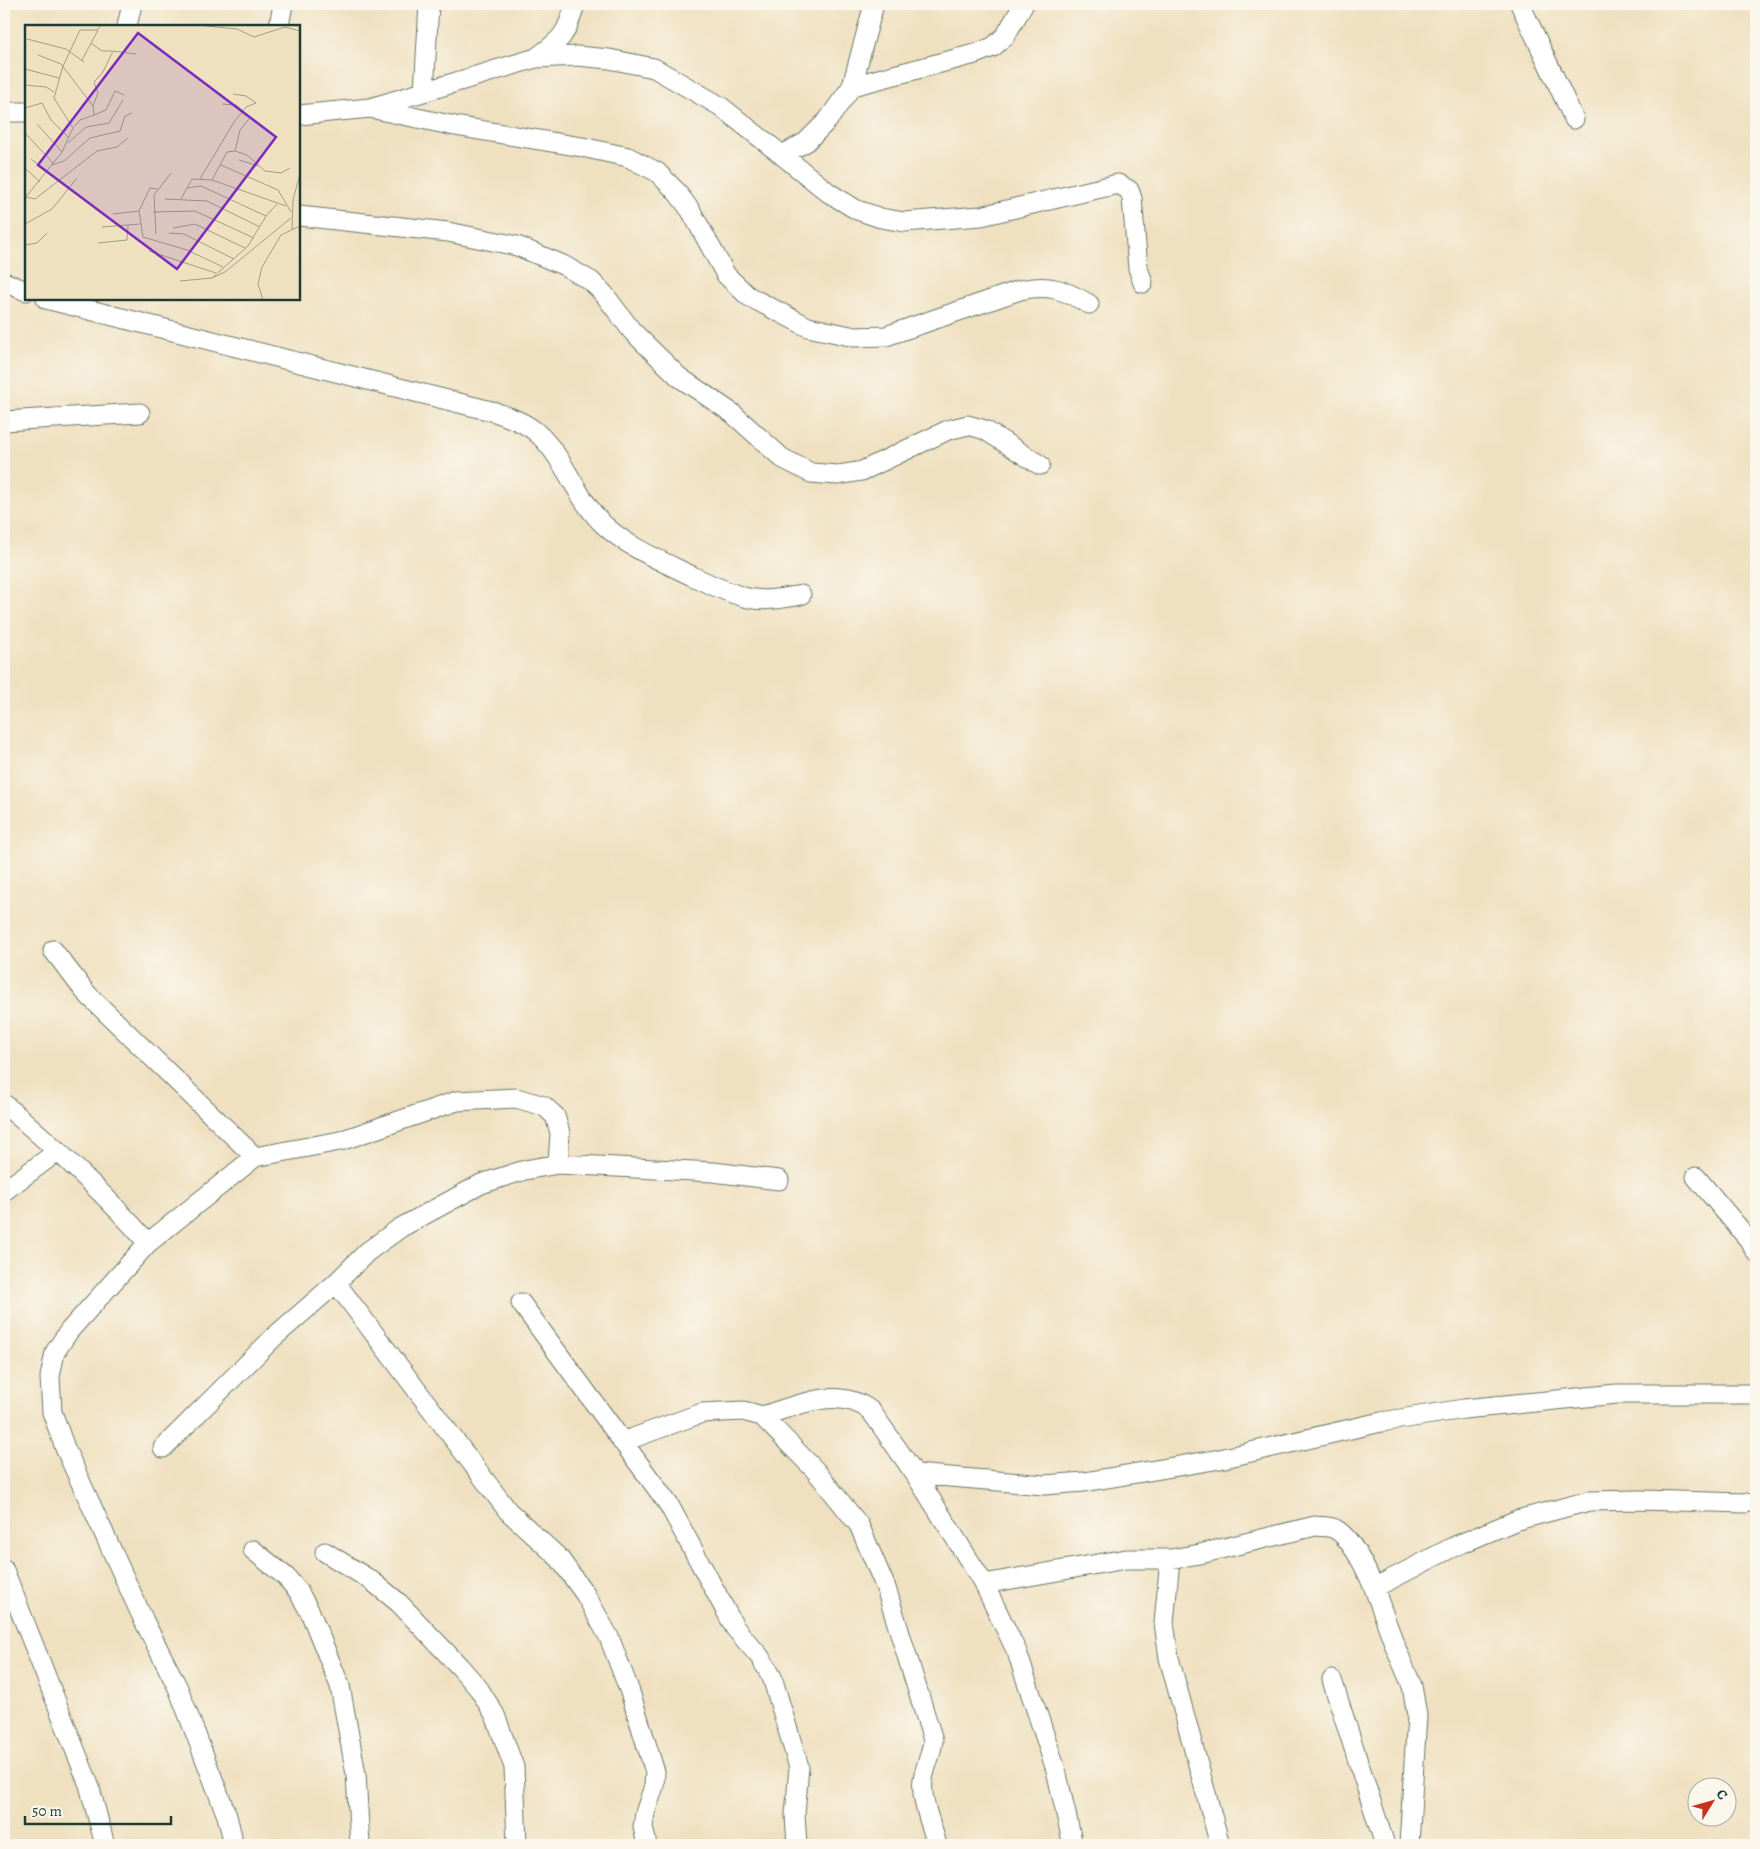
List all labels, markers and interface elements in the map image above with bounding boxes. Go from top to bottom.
inset map [25,25,300,300]
north arrow [1688,1776,1738,1826]
text: С [1712,1785,1732,1804]
scale bar [25,1794,171,1826]
text: 50 m [32,1801,62,1821]

